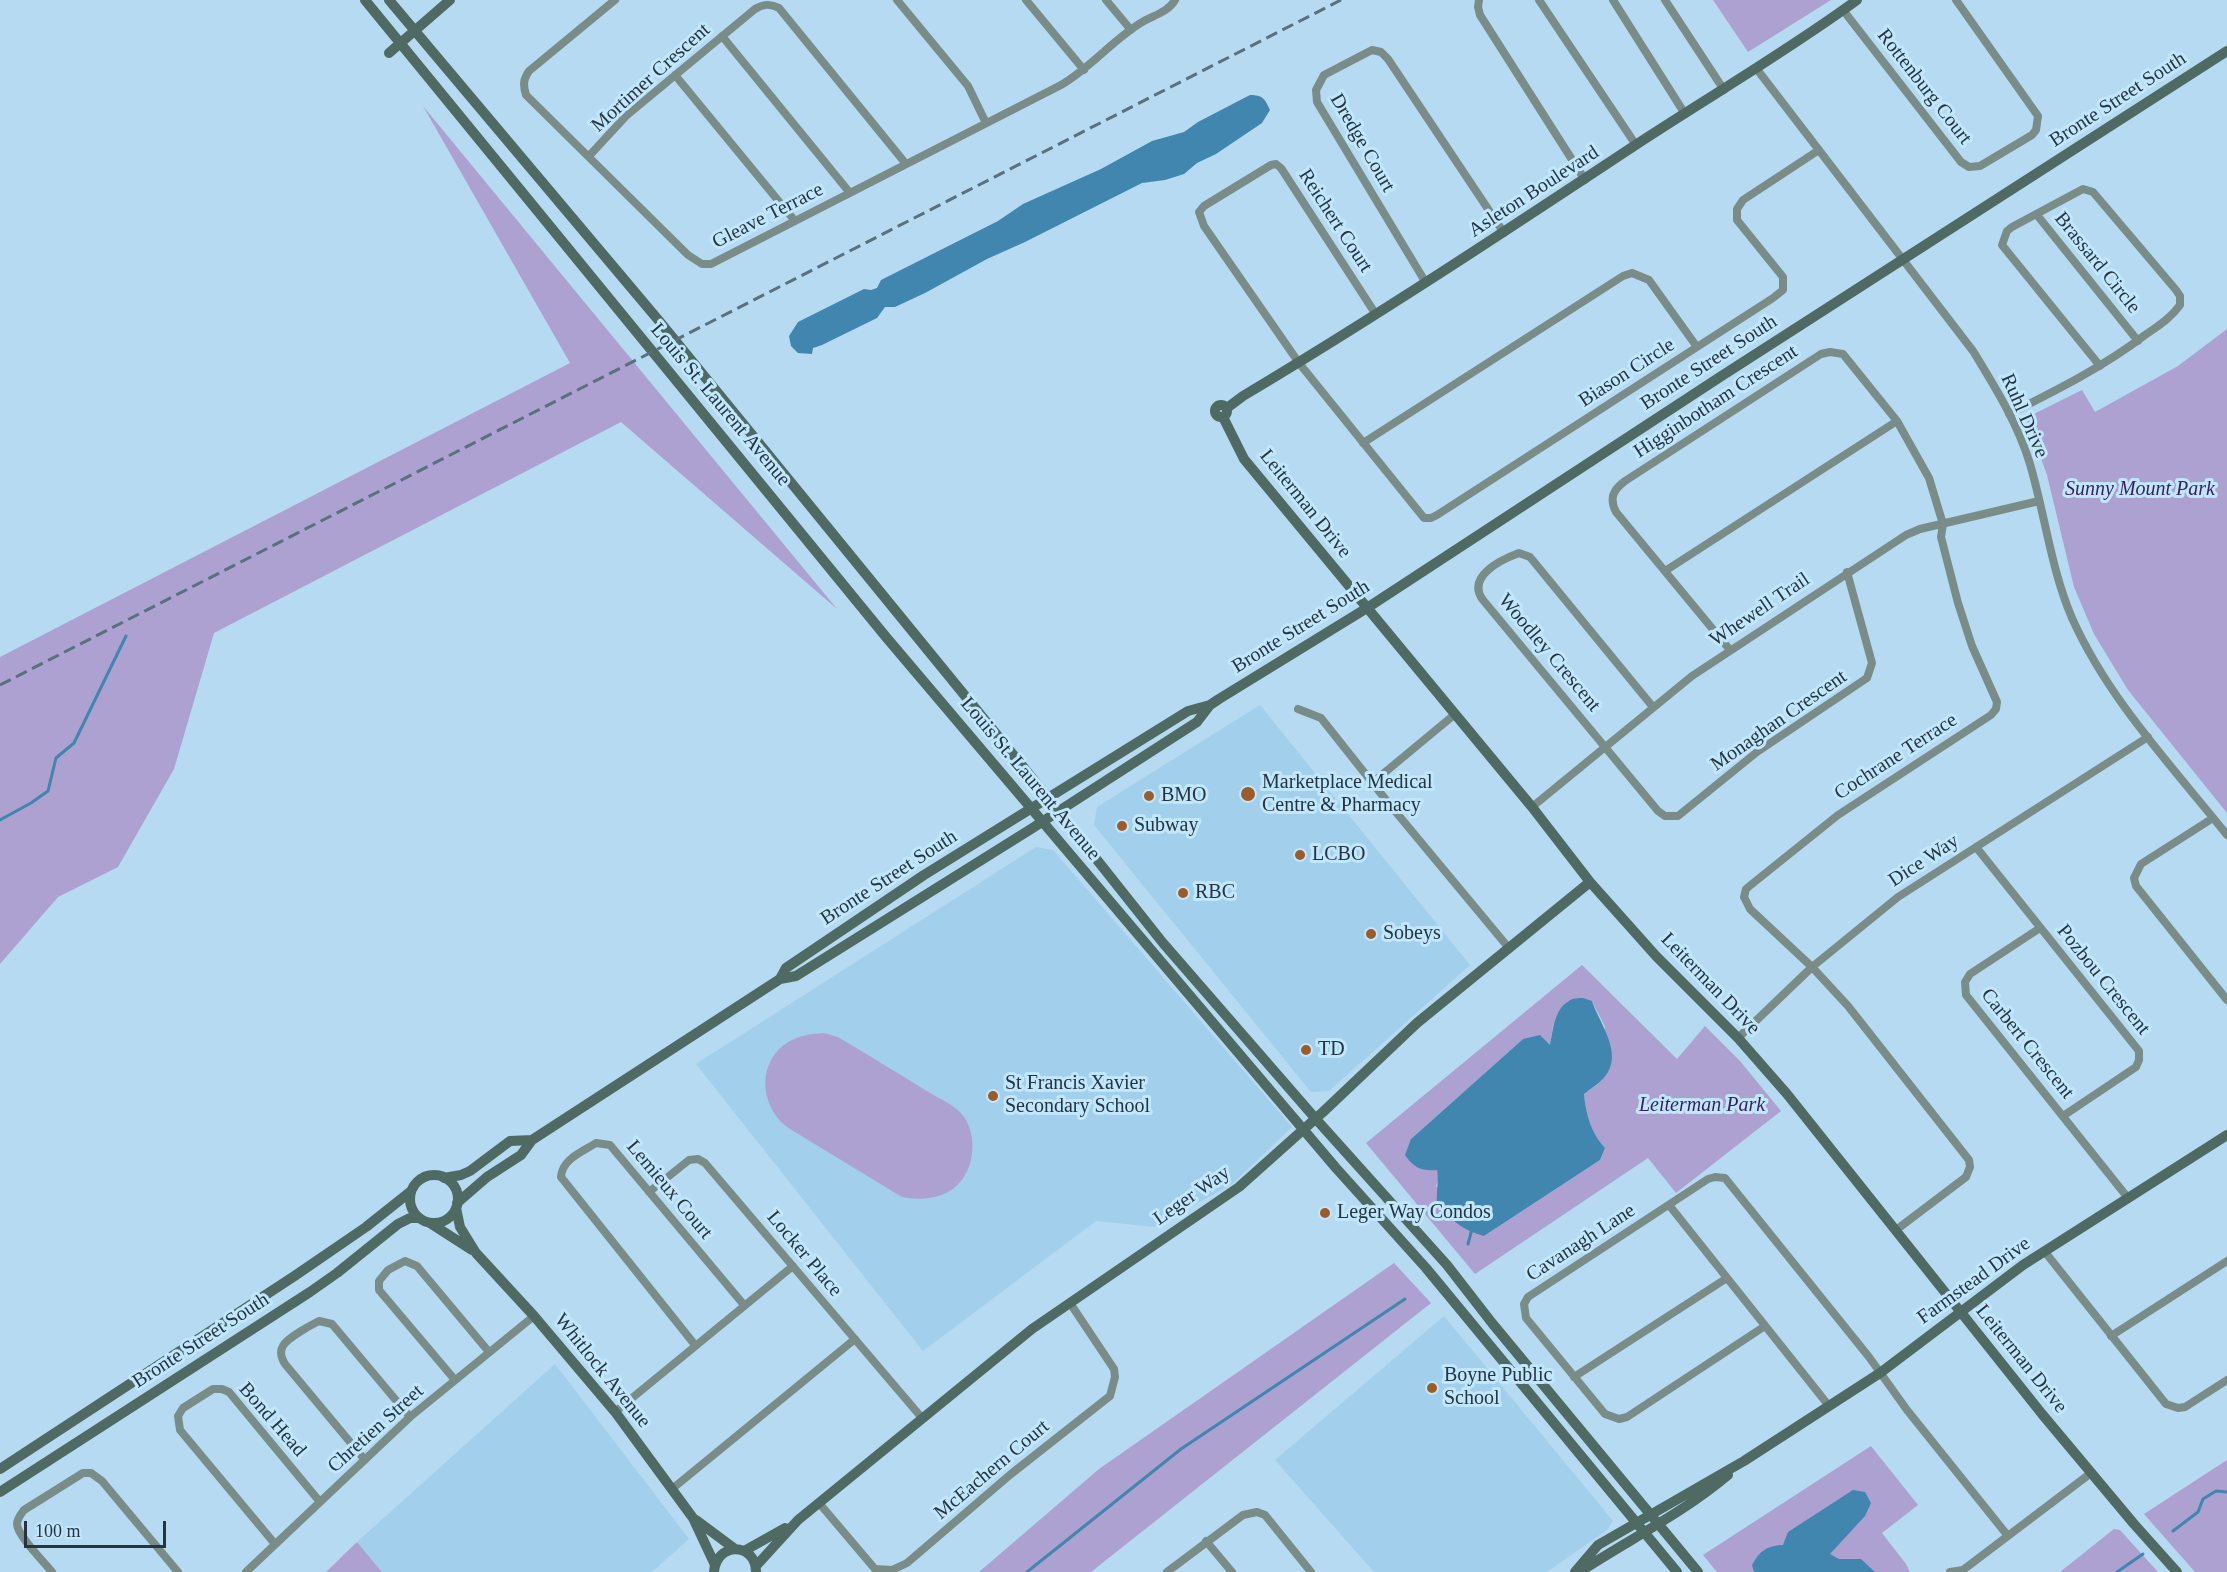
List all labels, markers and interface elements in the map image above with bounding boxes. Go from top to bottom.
street label: Mortimer Crescent [587,18,715,138]
street label: Rottenburg Court [1871,24,1977,150]
street label: Bronte Street South [2045,47,2191,153]
street label: Dredge Court [1324,90,1400,196]
street label: Asleton Boulevard [1464,141,1604,243]
street label: Reichert Court [1293,165,1377,277]
street label: Gleave Terrace [709,178,827,254]
street label: Brassard Circle [2049,207,2145,319]
street label: Bronte Street South [1636,310,1782,416]
street label: Louis St. Laurent Avenue [645,319,795,491]
street label: Biason Circle [1575,333,1679,413]
street label: Higginbotham Crescent [1630,340,1802,464]
street label: Ruhl Drive [1995,370,2053,462]
street label: Leiterman Drive [1254,445,1356,563]
park label: Sunny Mount Park [2065,478,2215,502]
street label: Whewell Trail [1705,568,1815,652]
street label: Bronte Street South [1228,575,1374,679]
street label: Woodley Crescent [1493,589,1605,717]
street label: Monaghan Crescent [1706,665,1852,777]
street label: Louis St. Laurent Avenue [955,693,1105,865]
street label: Cochrane Terrace [1830,708,1962,806]
place label: Marketplace Medical Centre & Pharmacy [1262,771,1432,818]
place label: BMO [1161,784,1207,808]
marker: Marketplace Medical Centre & Pharmacy [1239,785,1257,803]
marker: BMO [1142,789,1156,803]
place label: Subway [1134,814,1198,838]
marker: Subway [1115,819,1129,833]
street label: Bronte Street South [816,825,962,931]
street label: Dice Way [1884,829,1964,893]
place label: LCBO [1312,843,1365,867]
marker: LCBO [1293,848,1307,862]
place label: RBC [1195,881,1235,905]
marker: RBC [1176,886,1190,900]
street label: Pozbou Crescent [2051,920,2155,1040]
place label: Sobeys [1383,922,1441,946]
marker: Sobeys [1364,927,1378,941]
street label: Leiterman Drive [1655,928,1765,1040]
street label: Carbert Crescent [1975,984,2079,1104]
place label: TD [1318,1038,1345,1062]
marker: TD [1299,1043,1313,1057]
place label: St Francis Xavier Secondary School [1005,1072,1150,1119]
marker: St Francis Xavier Secondary School [986,1089,1000,1103]
park label: Leiterman Park [1639,1094,1765,1118]
street label: Lemieux Court [621,1136,717,1244]
street label: Leger Way [1149,1161,1235,1231]
street label: Cavanagh Lane [1522,1199,1640,1287]
place label: Leger Way Condos [1337,1201,1491,1225]
street label: Locker Place [761,1206,847,1302]
marker: Leger Way Condos [1318,1206,1332,1220]
street label: Farmstead Drive [1913,1232,2035,1330]
street label: Bronte Street South [128,1288,274,1394]
street label: Leiterman Drive [1970,1300,2072,1418]
street label: Whitlock Avenue [549,1309,655,1433]
place label: Boyne Public School [1444,1364,1552,1411]
street label: Bond Head [233,1378,311,1462]
street label: Chretien Street [323,1380,429,1478]
marker: Boyne Public School [1425,1381,1439,1395]
street label: McEachern Court [930,1415,1054,1525]
scale bar [27,1509,170,1547]
text: 100 m [35,1521,81,1541]

